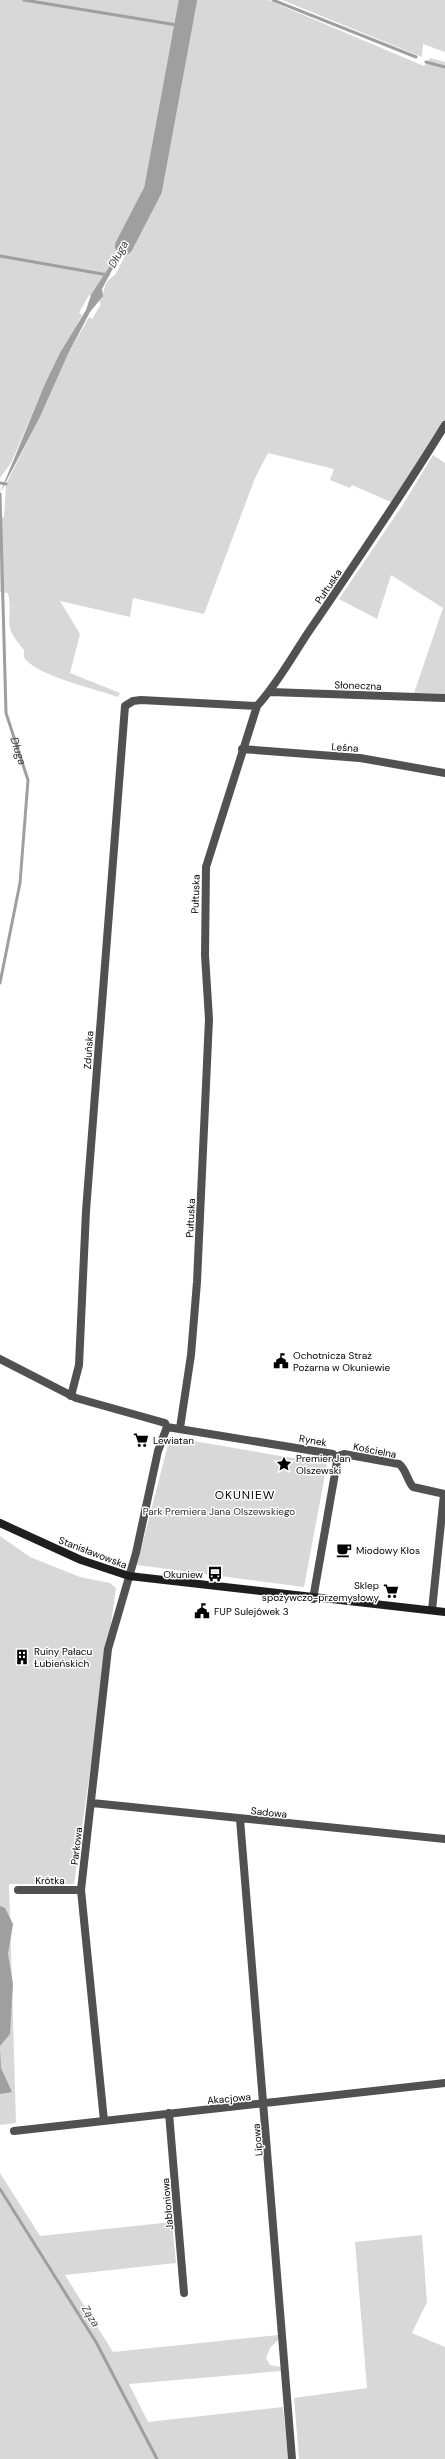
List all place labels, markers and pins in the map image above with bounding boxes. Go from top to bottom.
place label: Ochotnicza Straż Pożarna w Okuniewie [293,1349,390,1374]
public building icon: Ochotnicza Straż Pożarna w Okuniewie [272,1352,290,1370]
supermarket icon: Lewiatan [132,1431,150,1449]
place label: Lewiatan [153,1434,194,1447]
place label: Premier Jan Olszewski [296,1452,351,1477]
place icon: Premier Jan Olszewski [275,1455,293,1473]
cafe icon: Miodowy Kłos [335,1541,353,1559]
place label: Miodowy Kłos [356,1544,420,1557]
bus stop icon: Okuniew [206,1565,224,1583]
place label: Okuniew [163,1568,203,1581]
place label: Sklep spożywczo-przemysłowy [262,1579,379,1604]
supermarket icon: Sklep spożywczo-przemysłowy [382,1582,400,1600]
public building icon: FUP Sulejówek 3 [193,1602,211,1620]
place label: FUP Sulejówek 3 [214,1605,289,1618]
place label: Ruiny Pałacu Łubieńskich [34,1645,93,1670]
building icon: Ruiny Pałacu Łubieńskich [13,1648,31,1666]

